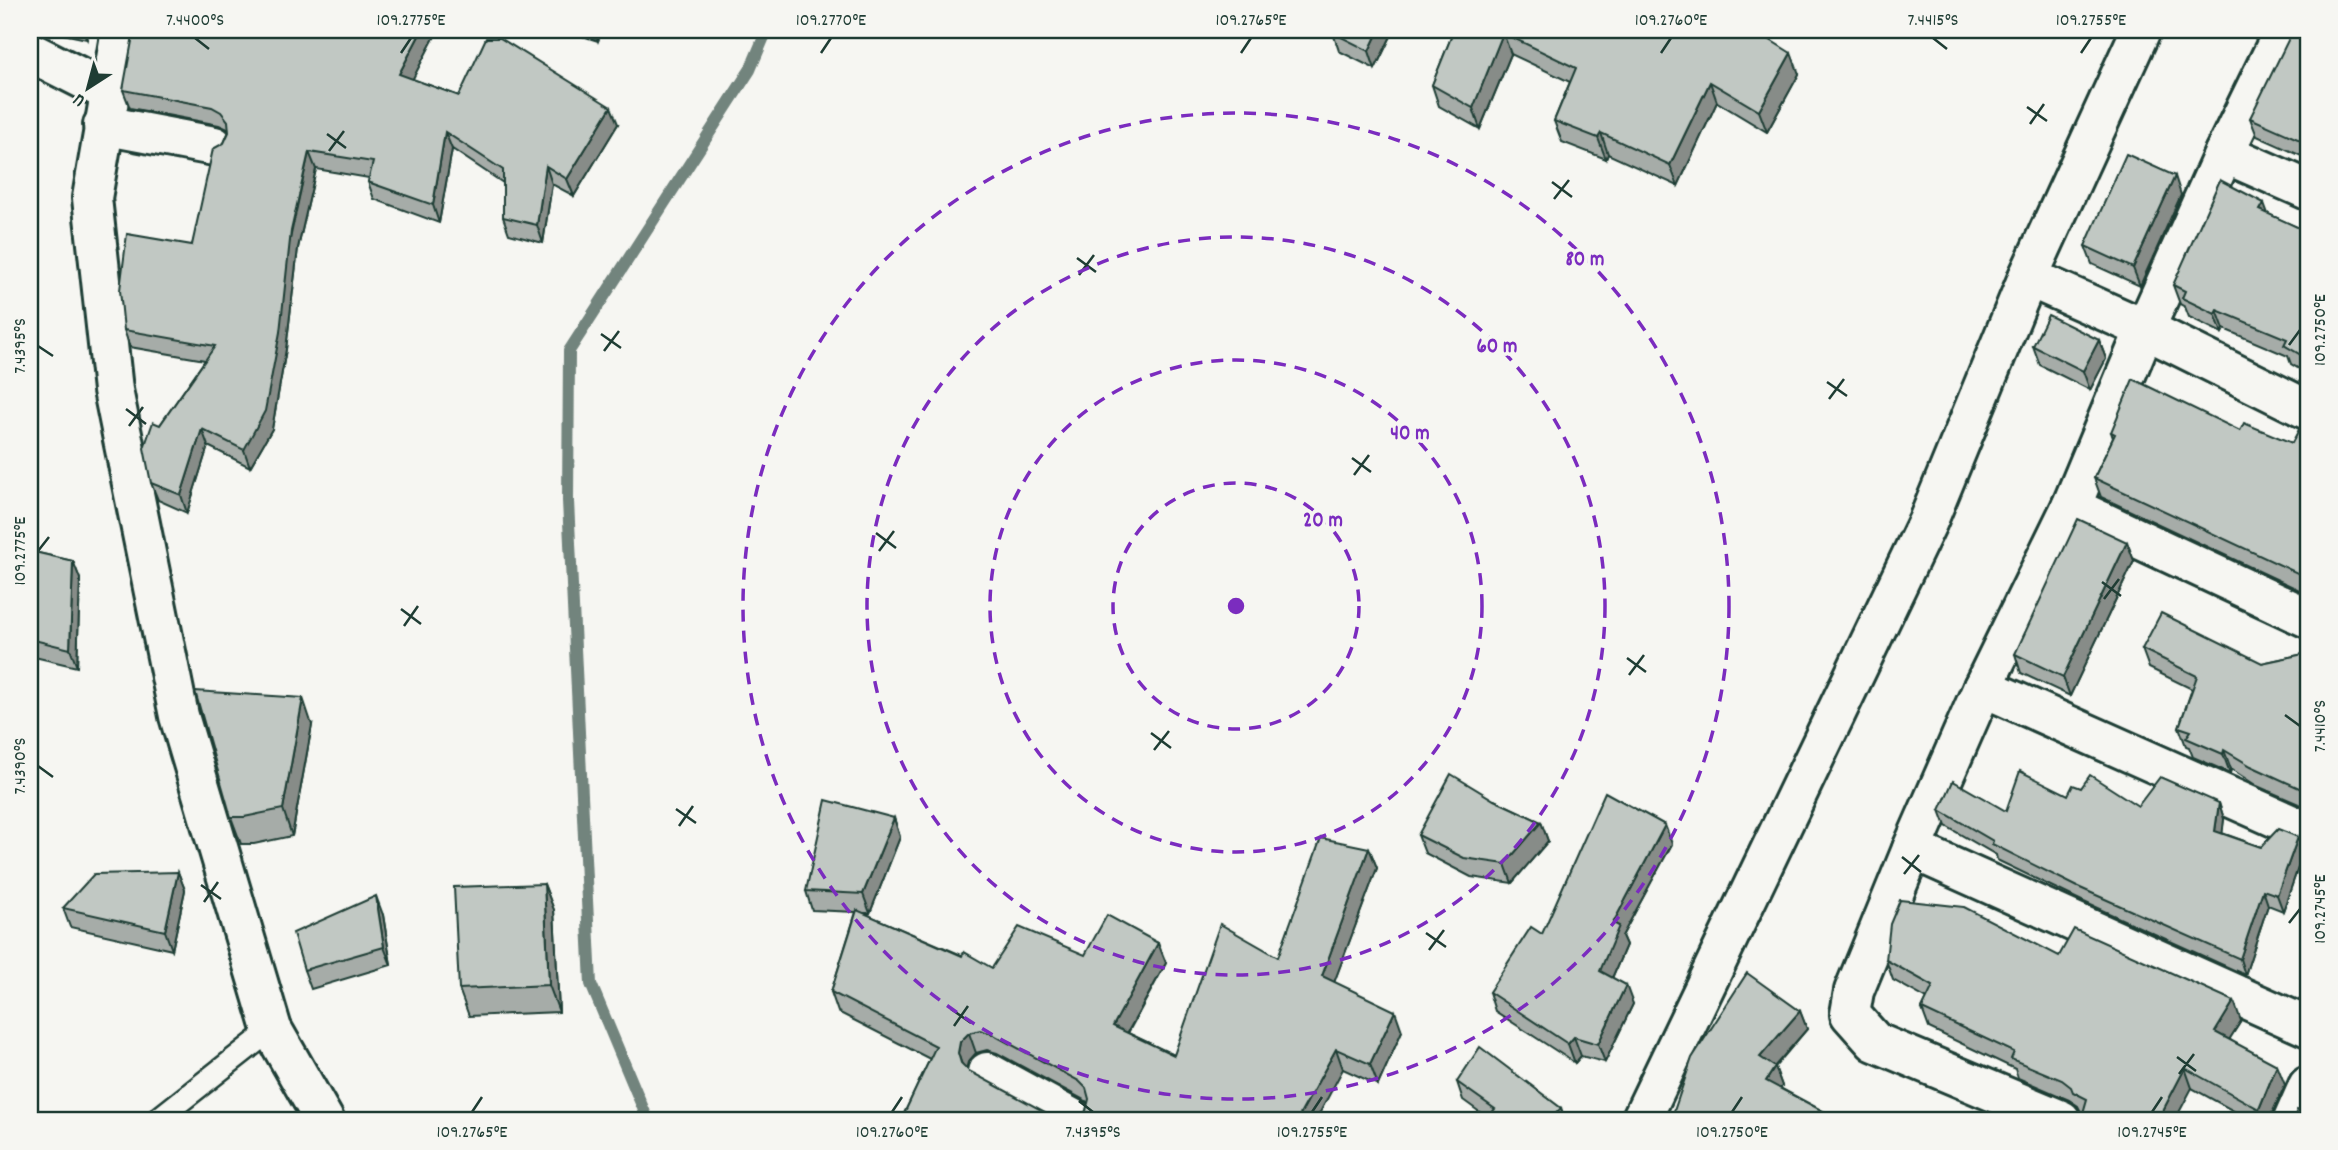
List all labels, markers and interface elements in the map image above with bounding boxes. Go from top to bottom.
text: 7.4400°S [166,9,224,34]
text: 109.2775°E [377,9,445,34]
text: 109.2770°E [796,9,866,34]
text: 109.2765°E [1216,9,1286,34]
text: 109.2760°E [1635,9,1707,34]
text: 7.4415°S [1908,9,1958,34]
text: 109.2755°E [2056,9,2126,34]
north arrow [52,52,122,122]
text: U [68,85,92,113]
text: 80 m [1565,246,1605,276]
text: 109.2750°E [2309,294,2334,366]
text: 7.4395°S [9,318,34,374]
text: 60 m [1477,333,1517,363]
text: 40 m [1390,420,1430,450]
text: 20 m [1303,507,1343,537]
text: 109.2775°E [9,517,34,585]
centre of rings [1224,594,1248,618]
text: 7.4410°S [2309,700,2334,752]
text: 7.4390°S [9,737,34,795]
text: 109.2745°E [2309,874,2334,944]
text: 109.2765°E [437,1121,507,1146]
text: 109.2760°E [856,1121,928,1146]
text: 7.4395°S [1065,1121,1121,1146]
text: 109.2755°E [1277,1121,1347,1146]
text: 109.2750°E [1696,1121,1768,1146]
text: 109.2745°E [2117,1121,2187,1146]

